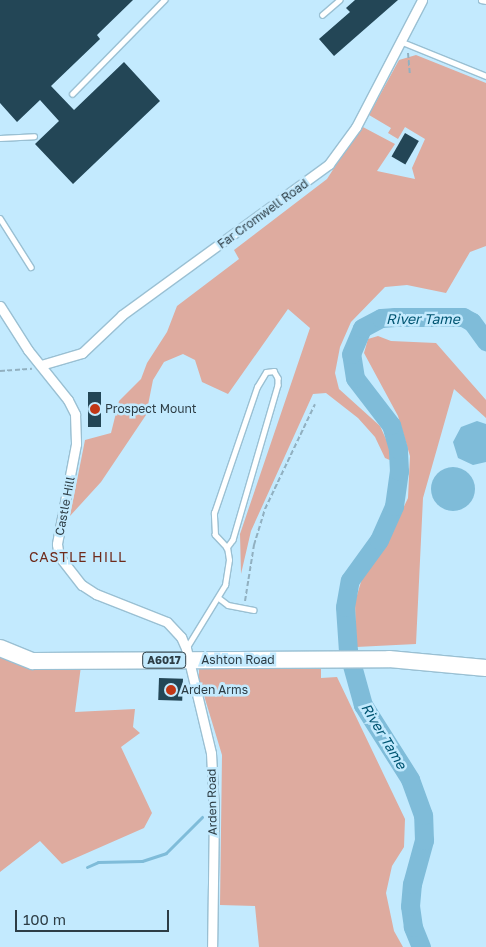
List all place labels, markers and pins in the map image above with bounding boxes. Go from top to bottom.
place label: Prospect Mount [105,402,196,416]
marker: Prospect Mount [89,403,101,415]
place label: Arden Arms [181,683,248,697]
marker: Arden Arms [165,684,177,696]

